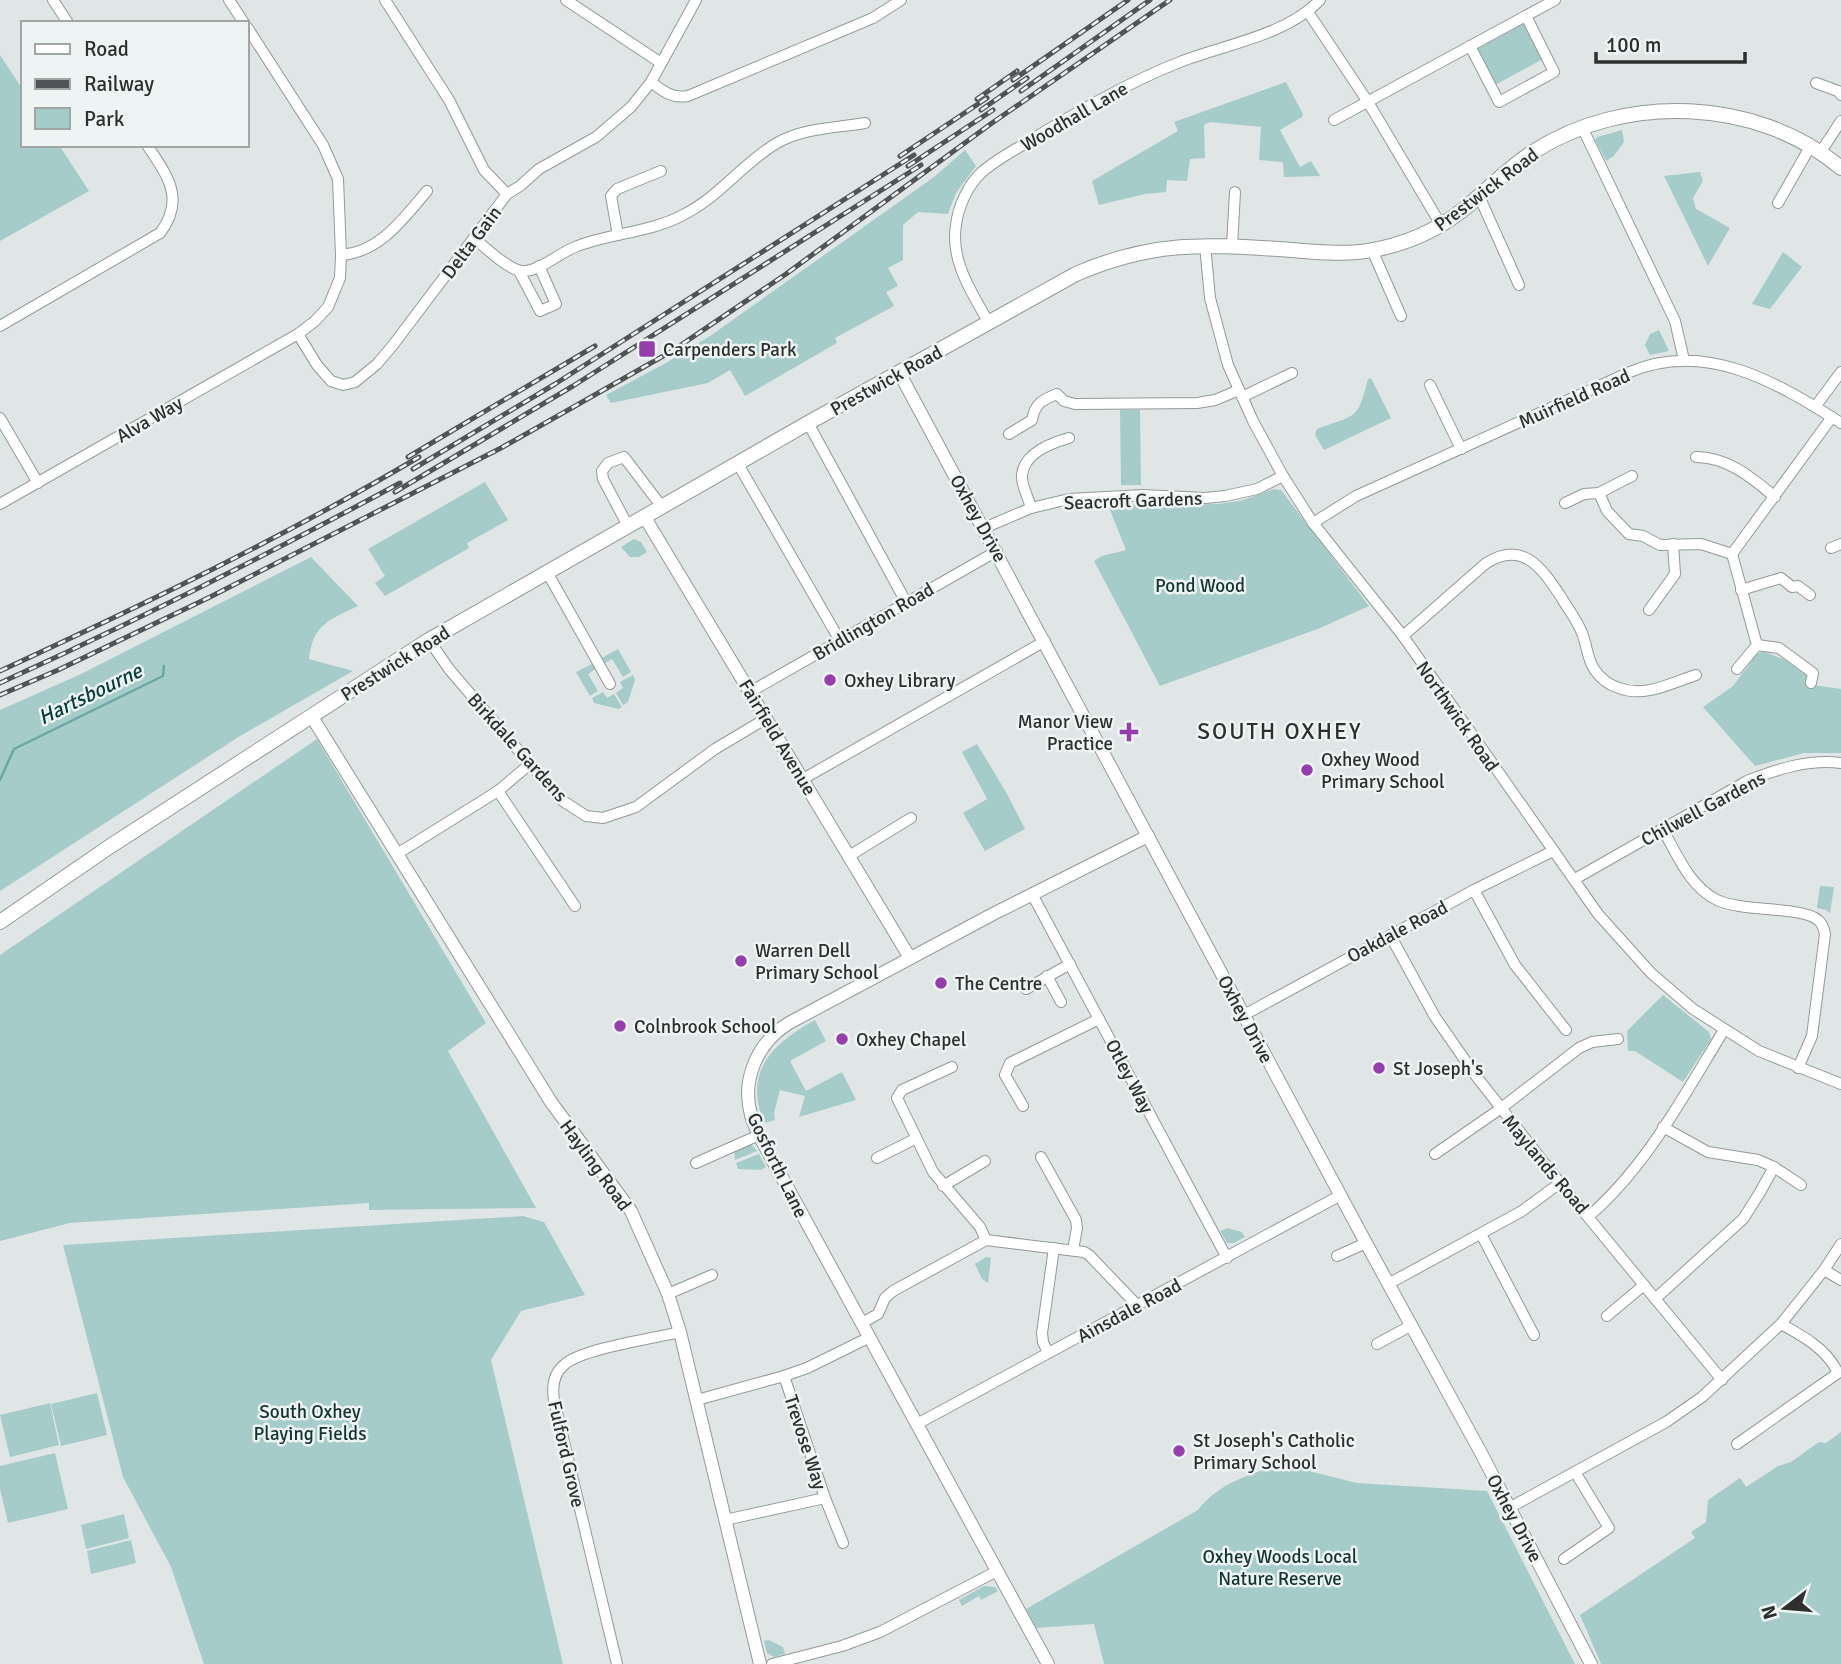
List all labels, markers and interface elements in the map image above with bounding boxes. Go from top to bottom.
legend [21,21,248,147]
scale bar [1596,21,1745,65]
text: 100 m [1606,32,1661,58]
text: Road [84,36,129,62]
text: Railway [84,71,154,97]
street label: Woodhall Lane [1017,77,1132,157]
text: Park [84,106,125,132]
street label: Prestwick Road [1430,143,1543,237]
street label: Delta Gain [437,201,507,284]
place label: Carpenders Park [663,338,797,362]
marker: Carpenders Park [637,339,657,359]
street label: Prestwick Road [826,340,947,421]
street label: Muirfield Road [1515,364,1634,434]
street label: Alva Way [112,391,187,449]
street label: Oxhey Drive [944,471,1012,566]
street label: Seacroft Gardens [1063,487,1203,515]
park label: Pond Wood [1155,574,1245,598]
street label: Bridlington Road [808,577,939,666]
street label: Prestwick Road [337,621,455,707]
water label: Hartsbourne [34,657,148,730]
street label: Northwick Road [1410,657,1504,776]
place label: Oxhey Library [844,669,955,693]
marker: Oxhey Library [822,672,838,688]
street label: Fairfield Avenue [733,675,821,800]
street label: Birkdale Gardens [462,688,573,807]
place label: Manor View Practice [1018,710,1113,756]
district label: SOUTH OXHEY [1197,717,1363,746]
marker: Manor View Practice [1119,722,1139,742]
place label: Oxhey Wood Primary School [1321,748,1444,794]
marker: Oxhey Wood Primary School [1299,762,1315,778]
street label: Chilwell Gardens [1637,766,1770,852]
street label: Oakdale Road [1343,895,1452,968]
place label: Warren Dell Primary School [755,939,878,985]
marker: Warren Dell Primary School [733,953,749,969]
street label: Oxhey Drive [1212,971,1278,1068]
place label: The Centre [955,972,1042,996]
marker: The Centre [933,975,949,991]
place label: Colnbrook School [634,1015,776,1039]
marker: Colnbrook School [612,1018,628,1034]
place label: Oxhey Chapel [856,1028,966,1052]
marker: Oxhey Chapel [834,1031,850,1047]
street label: Otley Way [1100,1035,1159,1118]
place label: St Joseph's [1393,1057,1483,1081]
marker: St Joseph's [1371,1060,1387,1076]
street label: Gosforth Lane [741,1109,813,1222]
street label: Maylands Road [1497,1110,1594,1219]
street label: Hayling Road [554,1115,636,1216]
street label: Ainsdale Road [1073,1273,1186,1348]
street label: Trevose Way [778,1392,832,1493]
street label: Fulford Grove [542,1398,590,1510]
park label: South Oxhey Playing Fields [254,1400,366,1446]
place label: St Joseph's Catholic Primary School [1193,1429,1355,1475]
marker: St Joseph's Catholic Primary School [1171,1443,1187,1459]
street label: Oxhey Drive [1481,1470,1547,1567]
park label: Oxhey Woods Local Nature Reserve [1203,1545,1357,1591]
north arrow [1750,1573,1820,1643]
text: N [1756,1603,1783,1622]

